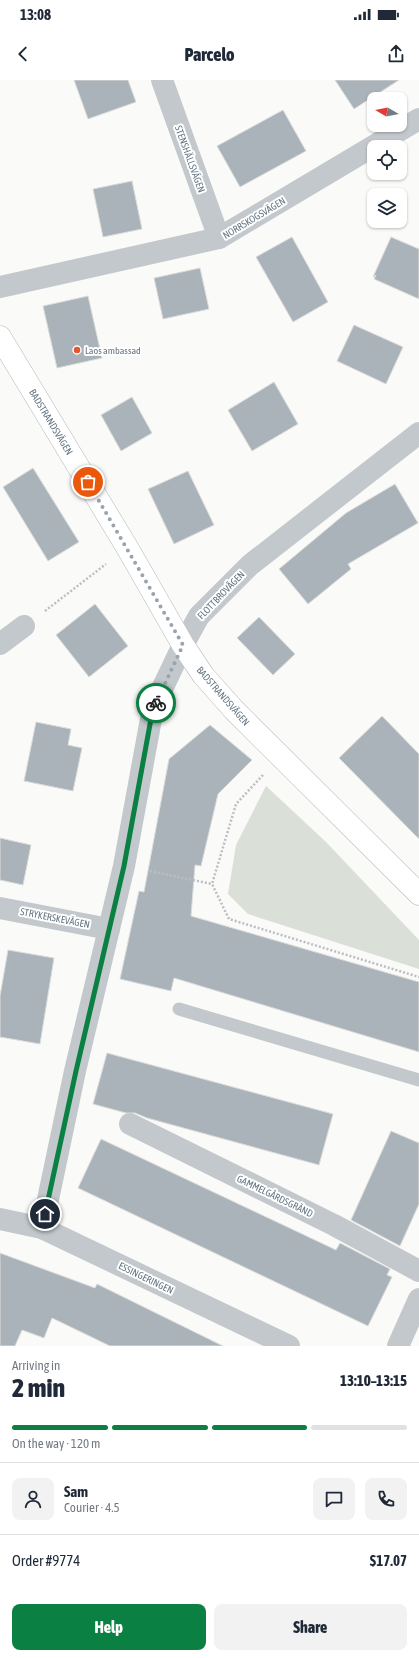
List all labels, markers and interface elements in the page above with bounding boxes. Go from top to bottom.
text: 13:08 [20,6,51,23]
icon: back [12,43,34,65]
icon: share [385,43,407,65]
text: Parcelo [184,44,235,65]
north arrow [367,92,407,132]
map controls [367,92,407,228]
street label: STENSHÄLLSVÄGEN [173,124,207,194]
button: locate [367,140,407,180]
button: layers [367,188,407,228]
street label: NORRSKOGSVÄGEN [221,195,287,241]
marker: Laos ambassad [72,345,82,355]
place label: Laos ambassad [85,345,141,356]
street label: BADSTRANDSVÄGEN [27,387,75,457]
pin [71,465,105,499]
icon: bag [77,471,99,493]
street label: FLOTTBROVÄGEN [195,569,247,621]
street label: BADSTRANDSVÄGEN [194,664,252,728]
courier [136,683,176,723]
icon: bike [145,692,167,714]
street label: STRYKERSKEVÄGEN [19,906,91,930]
street label: GAMMELGÅRDSGRÄND [235,1173,315,1219]
pin [28,1197,62,1231]
icon: home [34,1203,56,1225]
street label: ESSINGERINGEN [117,1260,175,1296]
text: Arriving in [12,1358,60,1373]
text: 13:10–13:15 [340,1372,407,1389]
text: 2 min [12,1373,65,1403]
text: On the way · 120 m [12,1436,100,1451]
button: person [12,1478,54,1520]
button: chat [313,1478,355,1520]
button: phone [365,1478,407,1520]
text: Sam [64,1483,88,1500]
text: Courier · 4.5 [64,1500,120,1515]
text: Order #9774 [12,1552,80,1569]
text: $17.07 [370,1552,407,1569]
button: Help [12,1604,206,1650]
button: Share [214,1604,407,1650]

